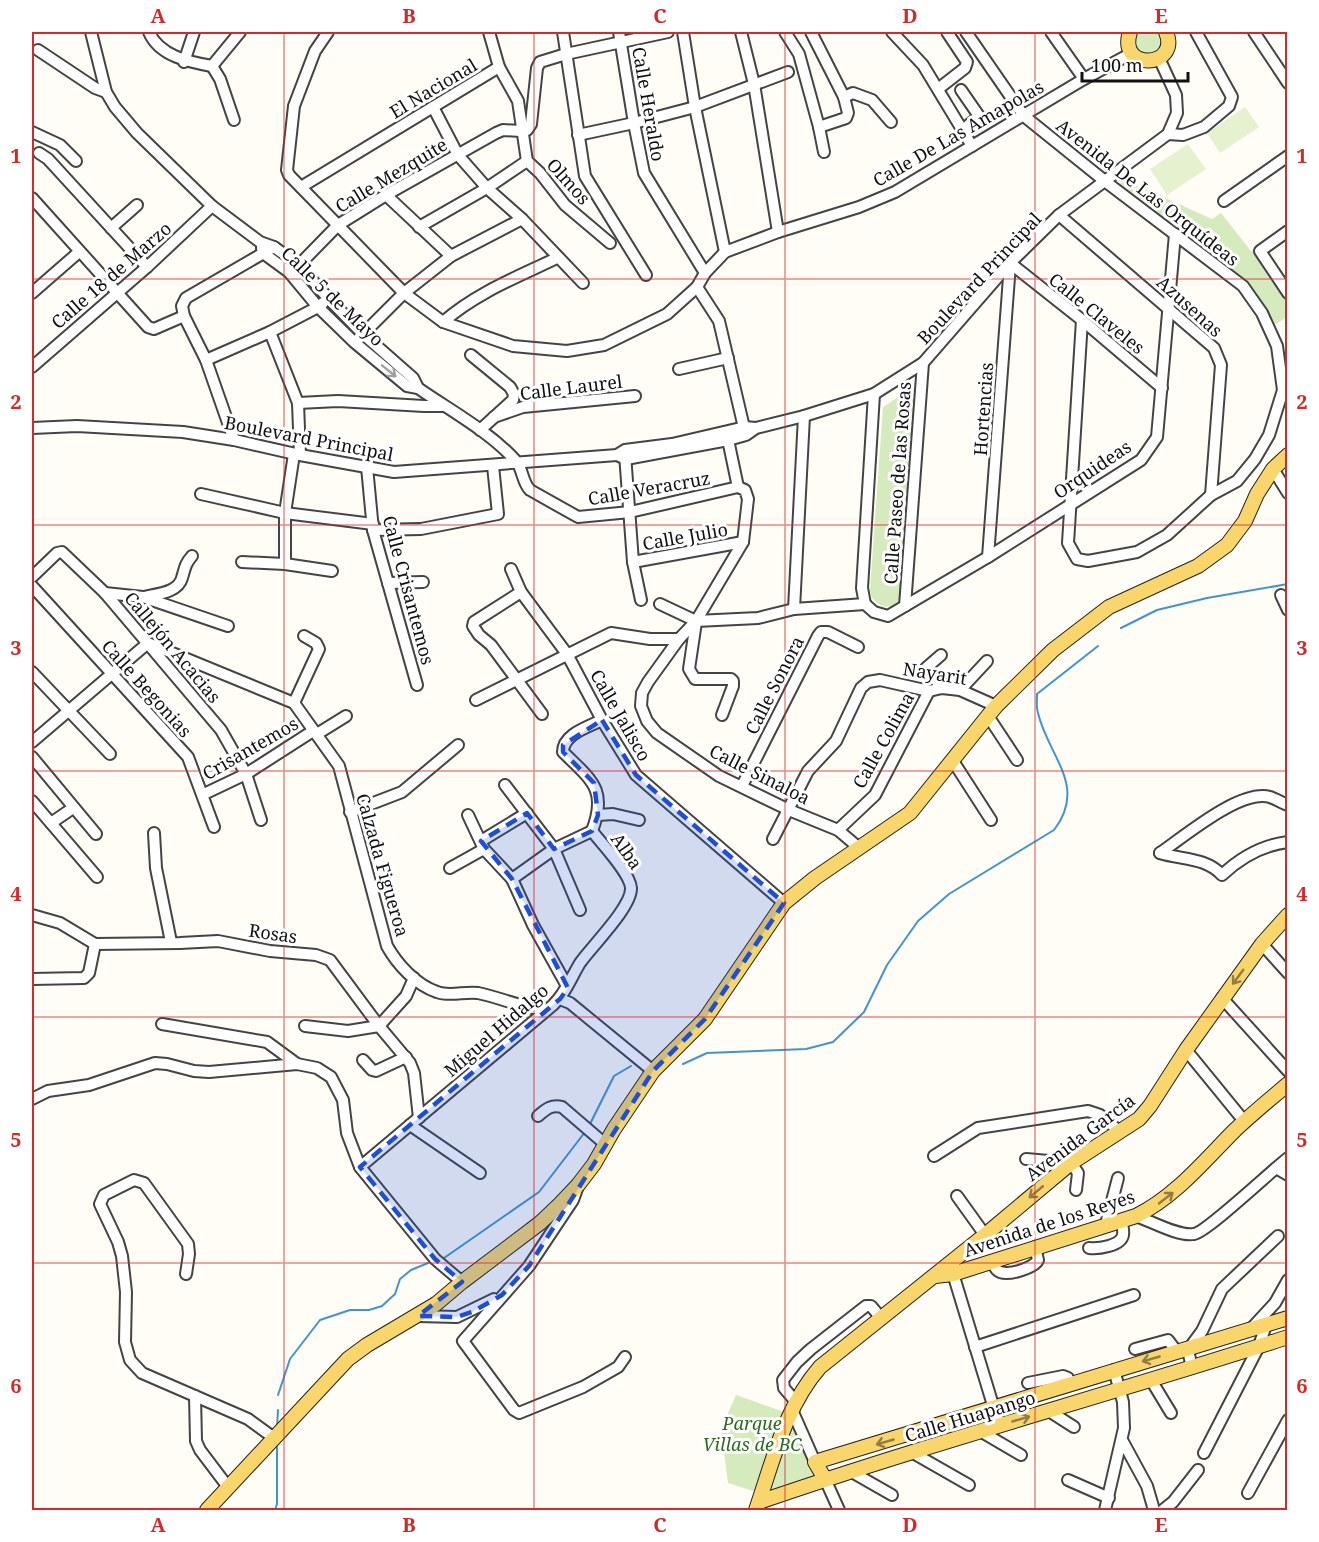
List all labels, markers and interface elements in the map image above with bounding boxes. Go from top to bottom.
text: A [150,2,166,29]
text: B [402,2,416,29]
text: C [653,2,667,29]
text: D [902,2,918,29]
text: E [1154,2,1168,29]
street label: Calle Heraldo [627,45,671,163]
scale bar [1082,45,1188,83]
street label: El Nacional [385,52,481,123]
text: 100 m [1091,53,1143,77]
street label: Calle De Las Amapolas [868,74,1048,192]
street label: Avenida De Las Orquídeas [1052,113,1244,271]
street label: Calle Mezquite [331,132,451,218]
text: 1 [10,142,22,169]
text: 1 [1296,142,1308,169]
street label: Olmos [542,153,596,209]
street label: Boulevard Principal [912,207,1047,349]
street label: Calle 18 de Marzo [46,216,176,334]
street label: Calle 5 de Mayo [276,241,390,351]
street label: Calle Claveles [1044,267,1150,359]
street label: Azusenas [1152,270,1228,342]
street label: Hortencias [968,361,998,457]
one-way arrow [381,364,397,377]
street label: Calle Laurel [518,369,624,405]
street label: Calle Paseo de las Rosas [878,381,916,585]
text: 2 [10,388,22,415]
text: 2 [1296,388,1308,415]
street label: Boulevard Principal [222,410,396,466]
street label: Orquideas [1048,434,1136,504]
street label: Calle Veracruz [586,465,712,511]
street label: Calle Crisantemos [378,513,440,667]
street label: Calle Julio [640,517,730,555]
street label: Callejón Acacias [119,586,227,708]
street label: Calle Sonora [739,632,809,738]
text: 3 [10,634,22,661]
street label: Calle Begonias [97,634,197,742]
text: 3 [1296,634,1308,661]
street label: Nayarit [901,656,969,690]
street label: Calle Jalisco [585,665,657,765]
street label: Calle Colima [847,688,919,792]
street label: Crisantemos [198,711,302,785]
street label: Calle Sinaloa [706,738,814,810]
street label: Calzada Figueroa [351,791,415,939]
street label: Alba [606,828,648,874]
text: 4 [10,880,22,907]
text: 4 [1296,880,1308,907]
street label: Rosas [247,918,299,948]
one-way arrow [1232,968,1244,984]
street label: Miguel Hidalgo [439,978,553,1082]
street label: Avenida García [1020,1088,1140,1186]
text: 5 [10,1126,22,1153]
text: 5 [1296,1126,1308,1153]
street label: Avenida de los Reyes [960,1184,1138,1262]
one-way arrow [1028,1186,1044,1199]
one-way arrow [1157,1191,1173,1204]
one-way arrow [1142,1354,1161,1365]
text: 6 [10,1372,22,1399]
text: 6 [1296,1372,1308,1399]
street label: Calle Huapango [902,1385,1038,1447]
park label: Parque Villas de BC [702,1411,802,1456]
one-way arrow [1011,1413,1030,1424]
one-way arrow [876,1437,895,1448]
text: A [150,1511,166,1538]
text: B [402,1511,416,1538]
text: C [653,1511,667,1538]
text: D [902,1511,918,1538]
text: E [1154,1511,1168,1538]

